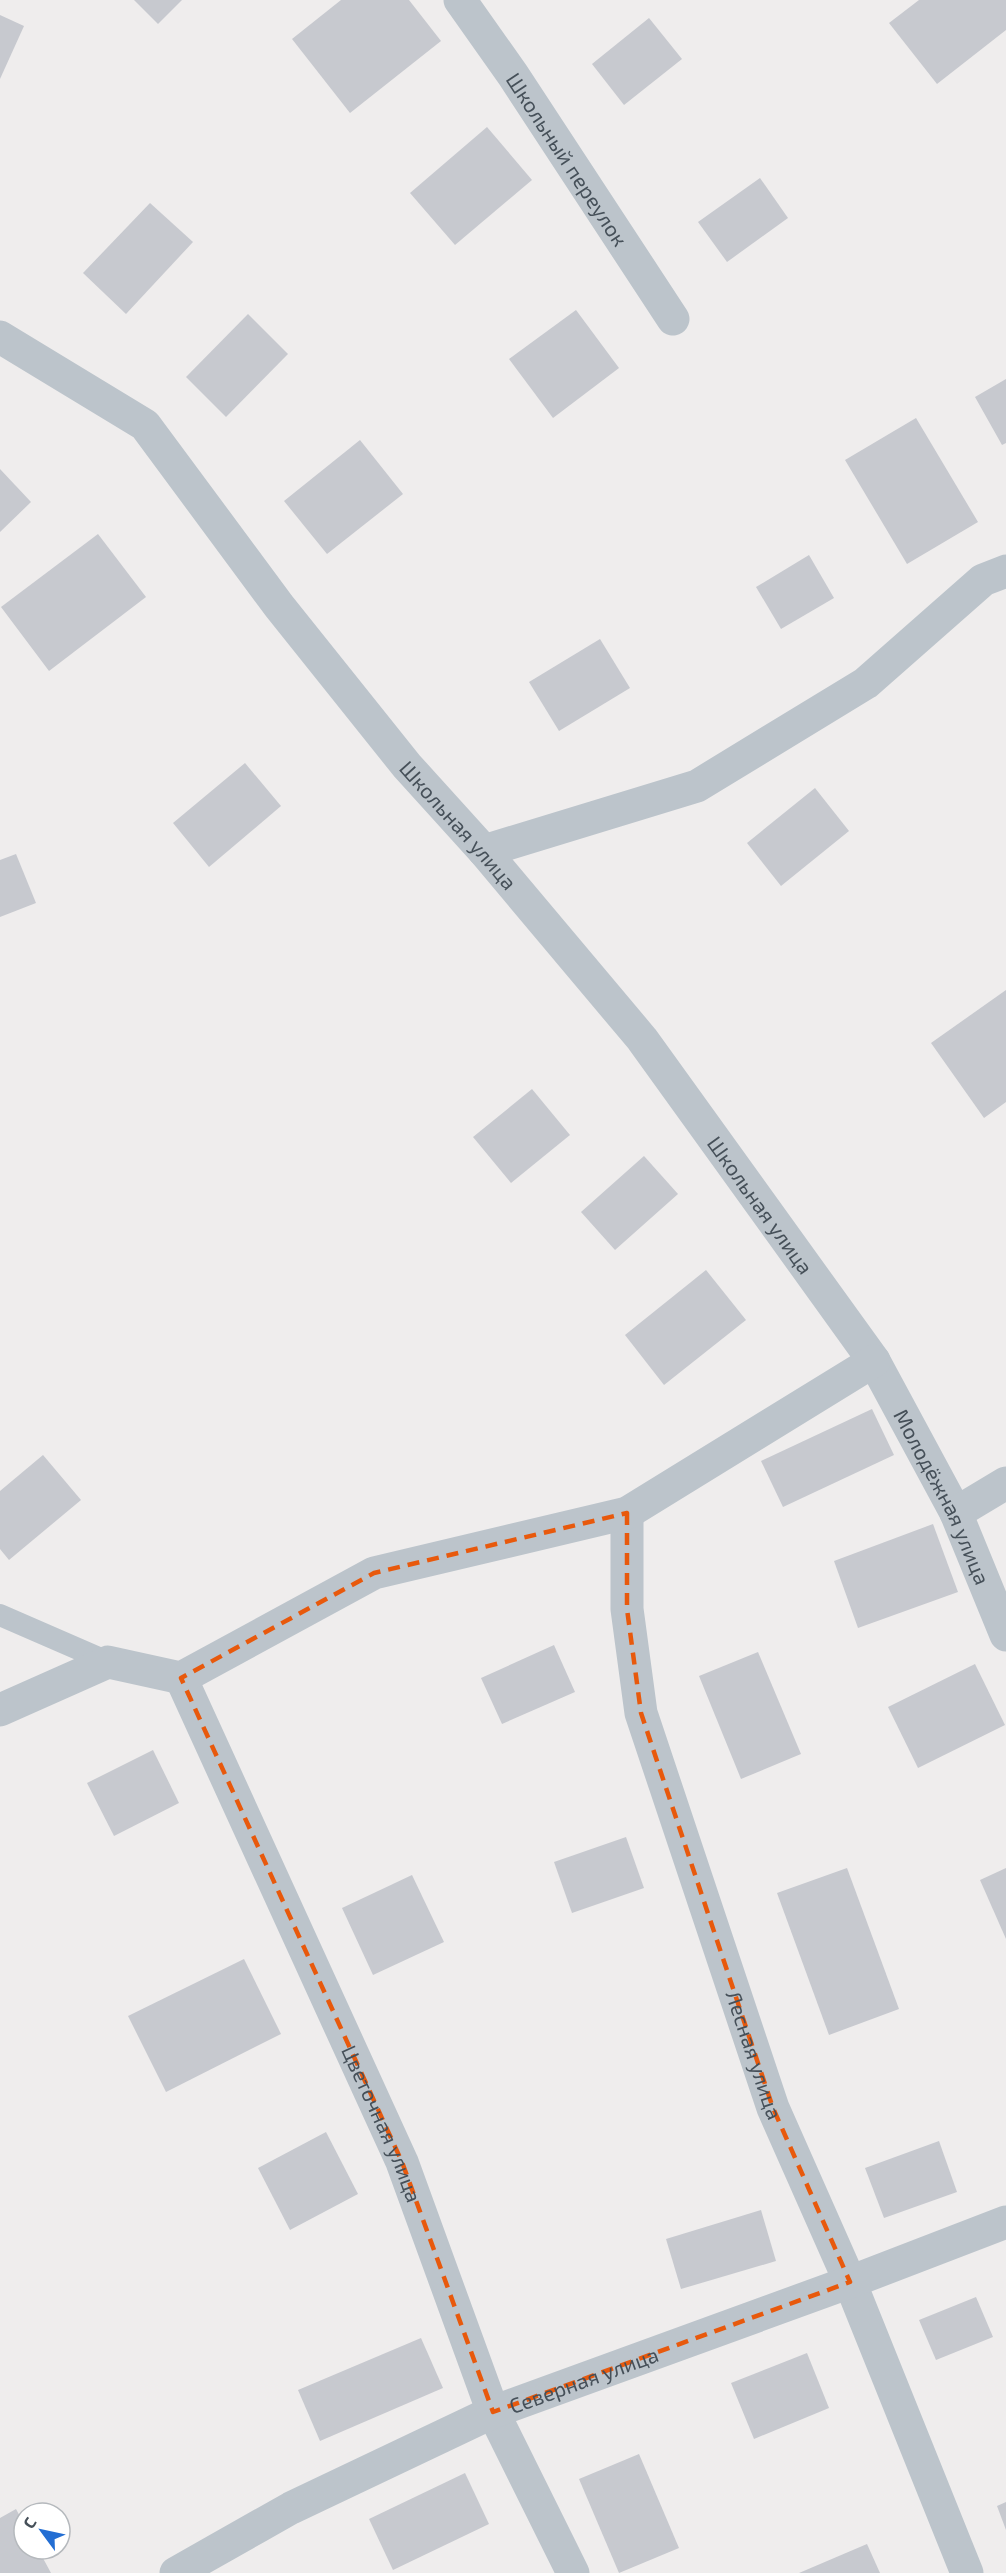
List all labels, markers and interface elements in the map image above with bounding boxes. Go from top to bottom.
street label: Школьный переулок [502,67,634,250]
street label: Школьная улица [395,755,523,894]
street label: Школьная улица [703,1131,819,1278]
street label: Молодёжная улица [890,1404,996,1588]
street label: Лесная улица [722,1987,789,2123]
street label: Цветочная улица [338,2041,428,2205]
street label: Северная улица [505,2340,661,2418]
north arrow [12,2501,72,2561]
text: С [18,2513,40,2532]

